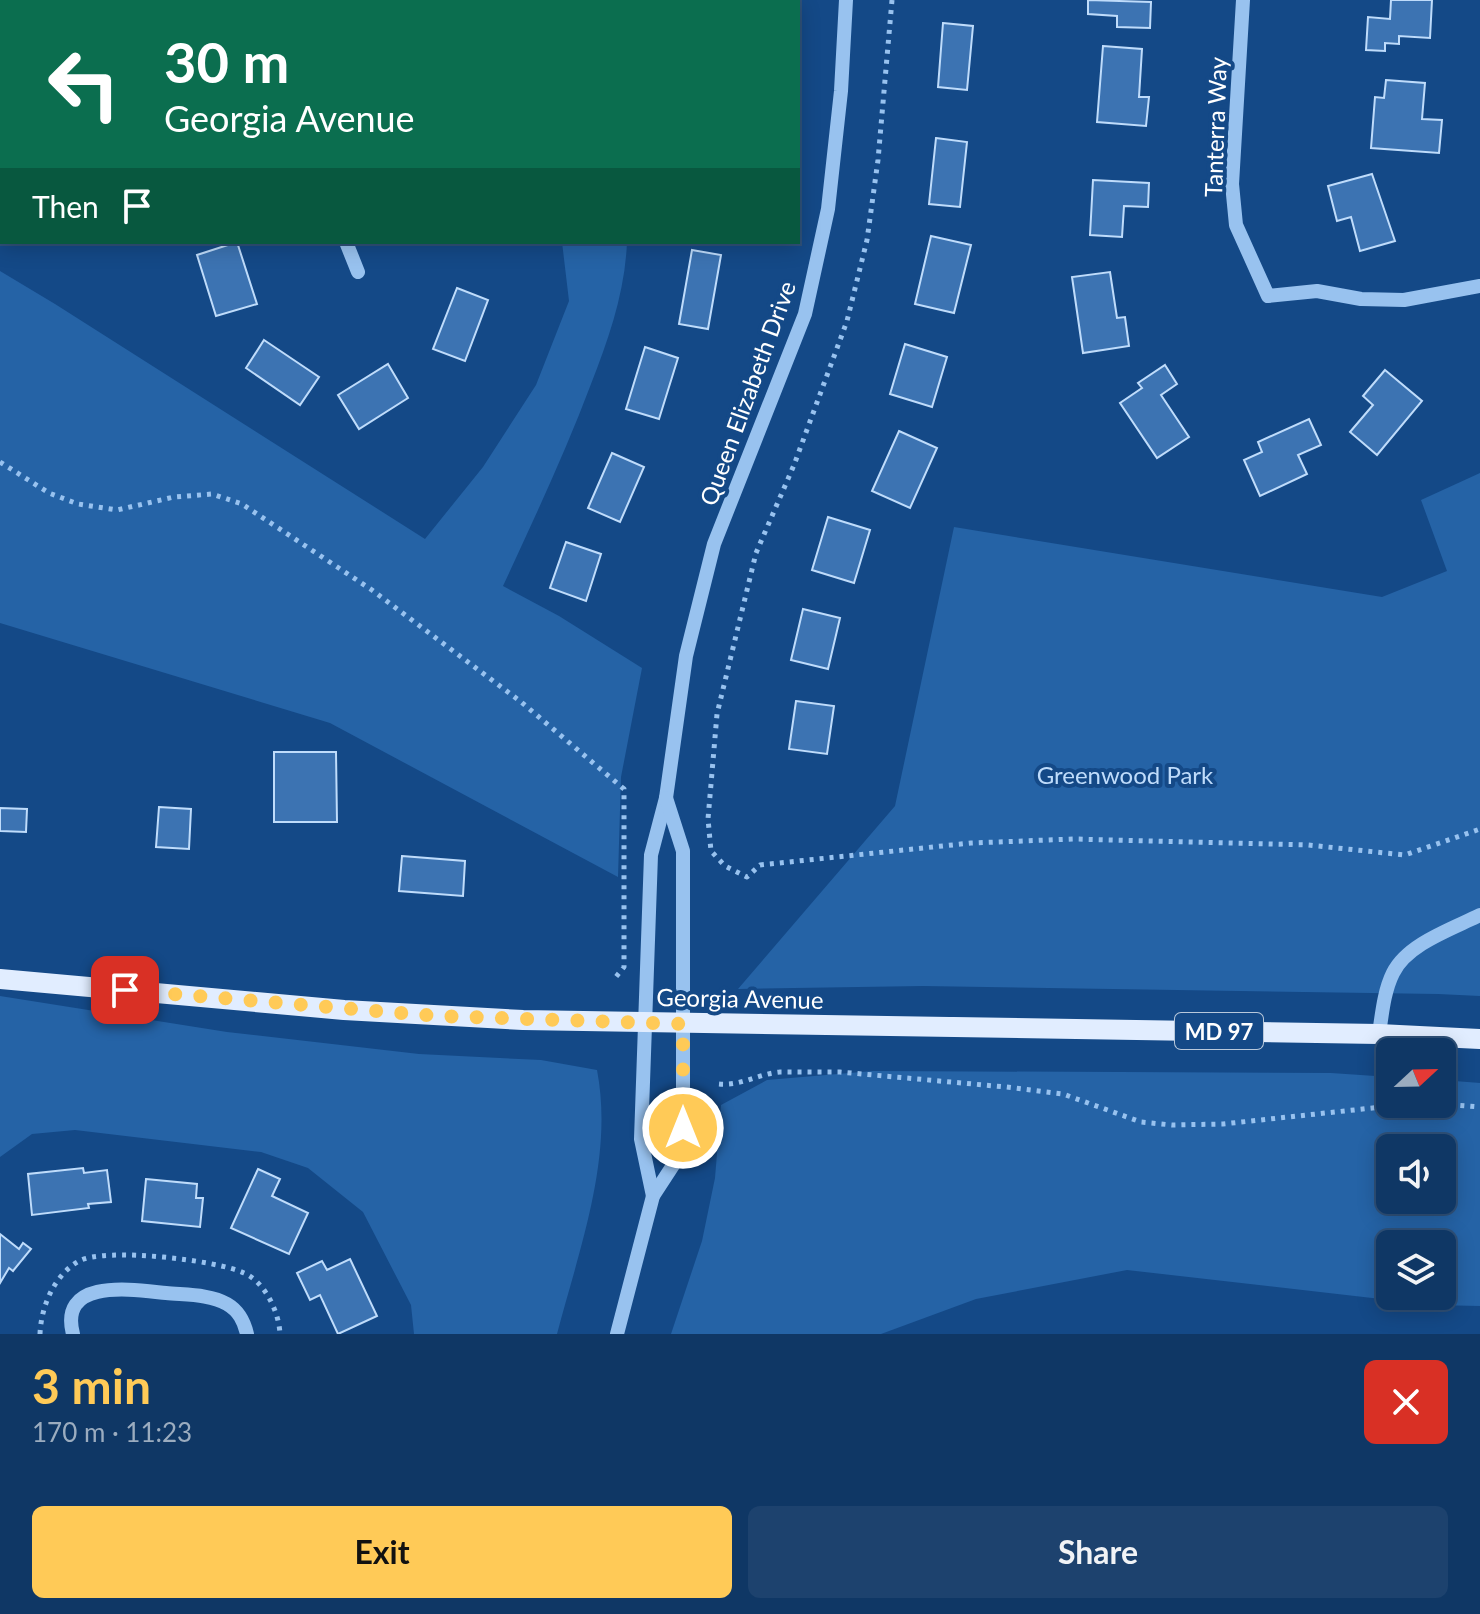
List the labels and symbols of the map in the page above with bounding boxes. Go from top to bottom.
street label: Tanterra Way [1198,56,1232,198]
street label: Queen Elizabeth Drive [693,277,801,509]
park label: Greenwood Park [1037,760,1214,789]
pin [91,956,159,1024]
street label: Georgia Avenue [656,982,824,1014]
road number: MD 97 [1175,1013,1263,1049]
north arrow [1376,1038,1456,1118]
position arrow [641,1086,725,1170]

